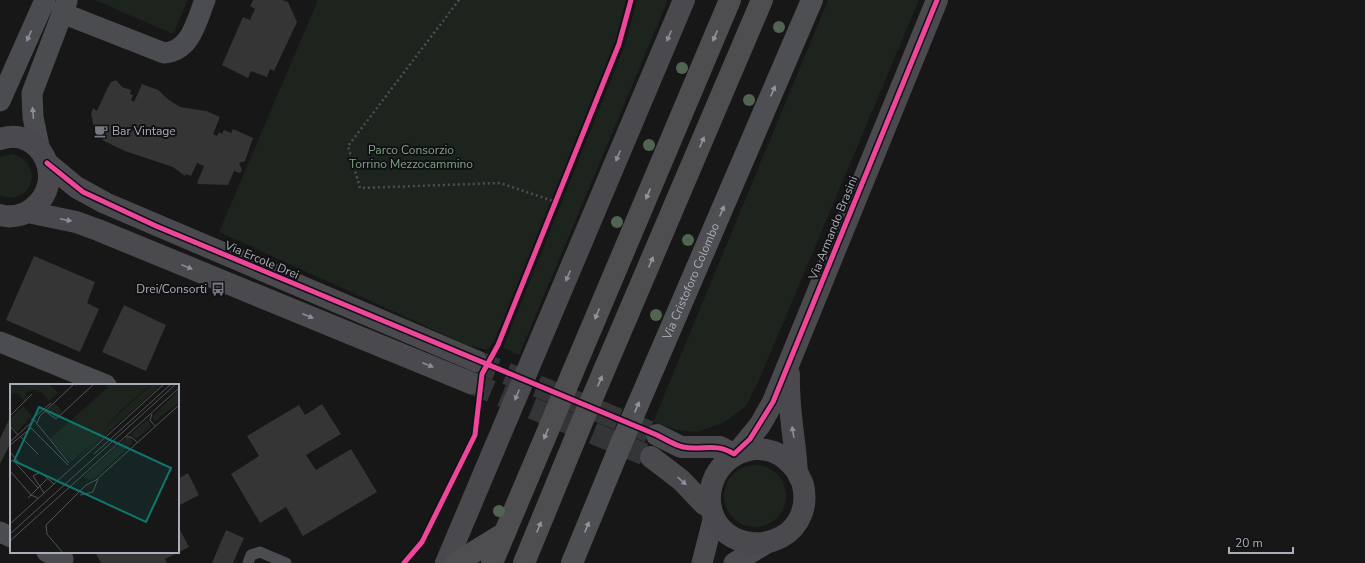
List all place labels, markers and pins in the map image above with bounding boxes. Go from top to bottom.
cafe icon: Bar Vintage [93,123,109,139]
place label: Bar Vintage [112,123,176,139]
place label: Drei/Consorti [136,281,207,297]
bus stop icon: Drei/Consorti [210,281,226,297]

